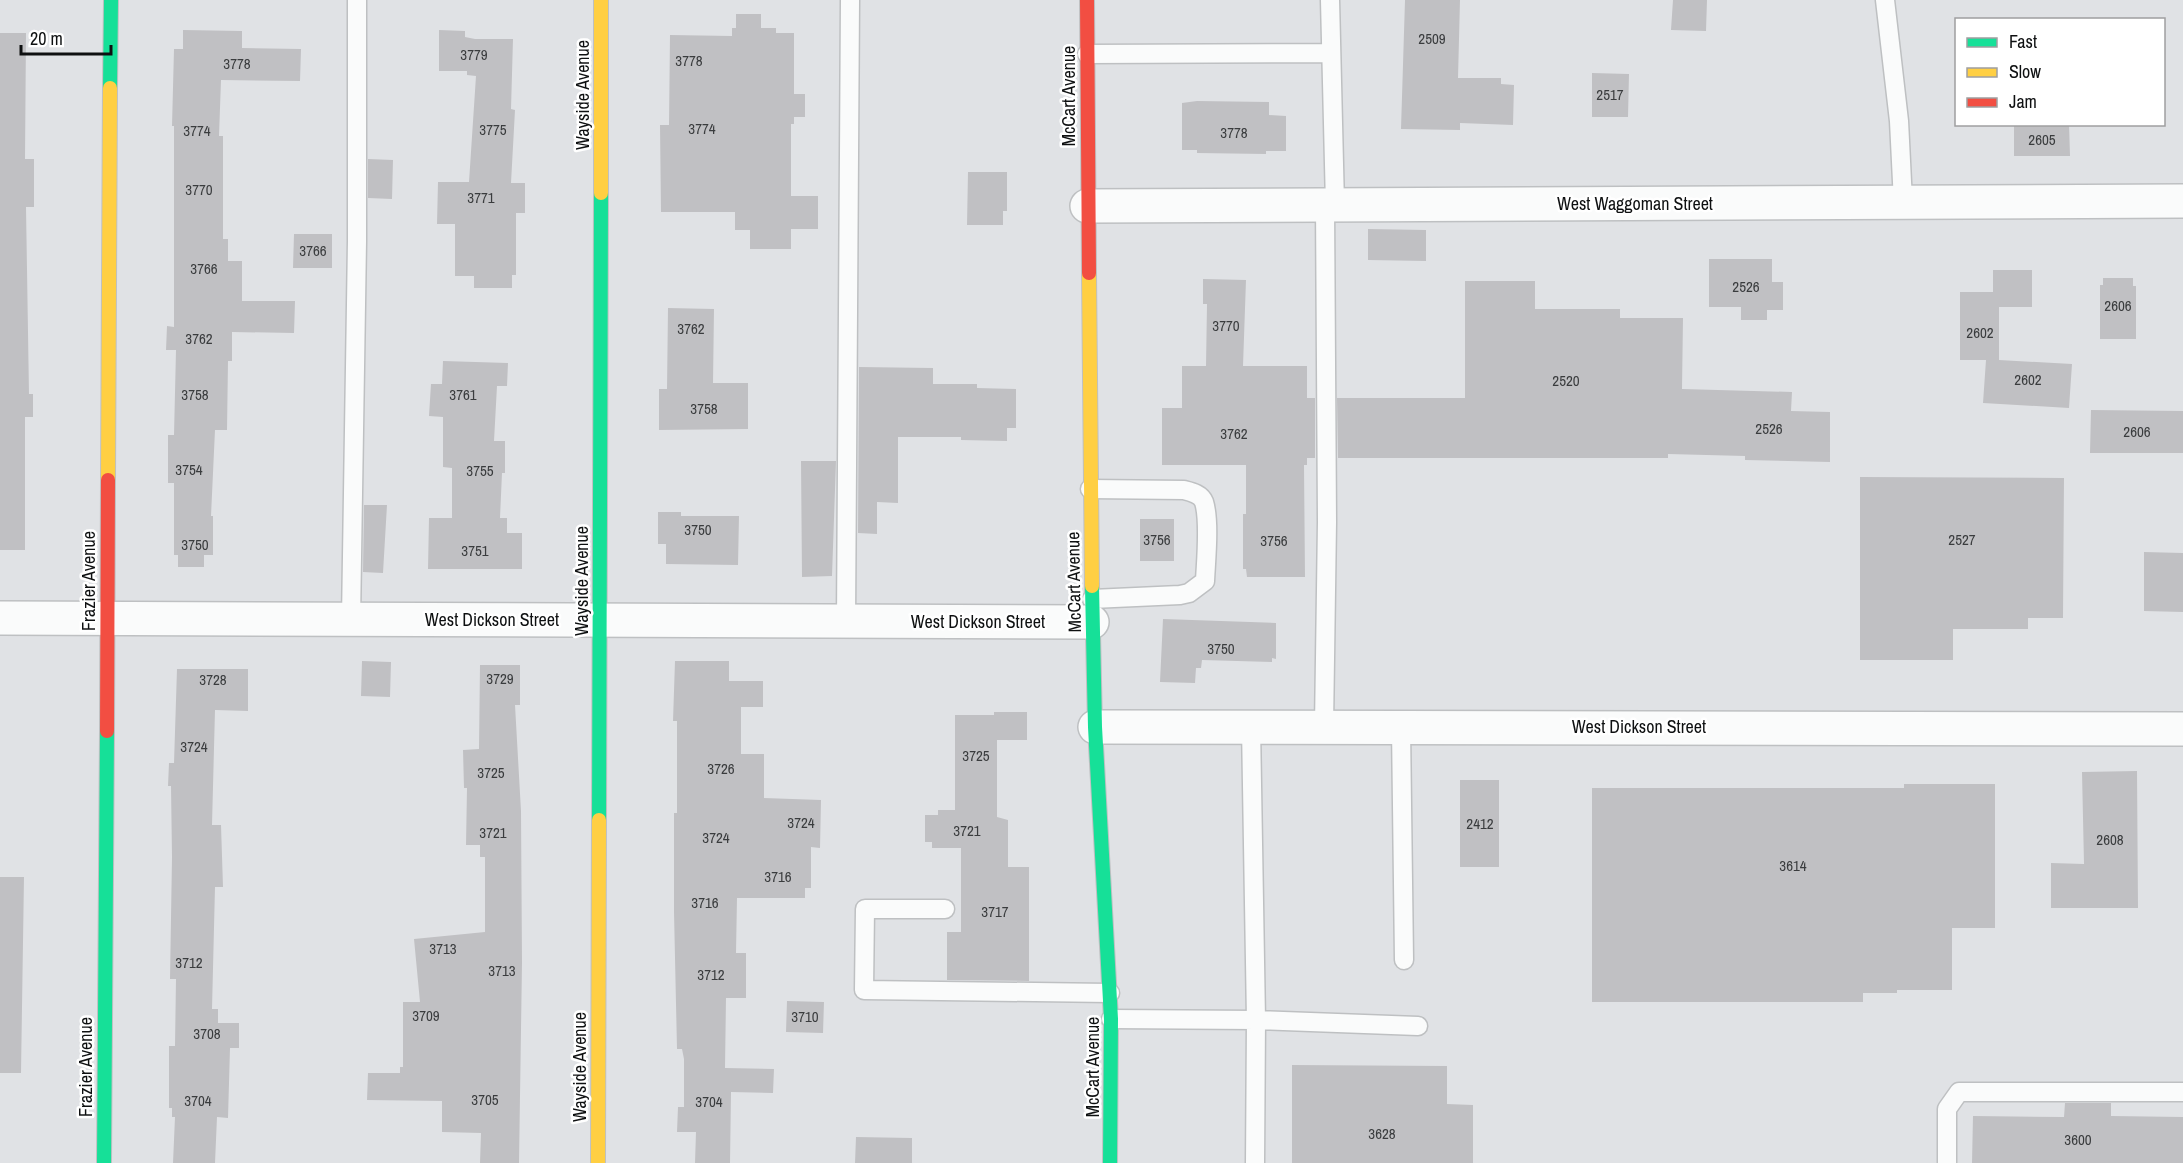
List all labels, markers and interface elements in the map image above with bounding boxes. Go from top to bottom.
scale bar [21,18,111,56]
legend [1955,18,2165,126]
text: 20 m [30,26,63,51]
house number: 2509 [1418,28,1446,49]
text: Fast [2009,29,2037,54]
street label: Wayside Avenue [570,40,595,150]
house number: 3779 [460,44,488,65]
street label: McCart Avenue [1056,46,1081,146]
house number: 3778 [675,50,703,71]
house number: 3778 [223,53,251,74]
text: Slow [2009,59,2041,84]
house number: 2517 [1596,84,1624,105]
text: Jam [2009,89,2037,114]
house number: 3774 [688,118,716,139]
house number: 3775 [479,119,507,140]
house number: 3774 [183,120,211,141]
house number: 3778 [1220,122,1248,143]
house number: 2605 [2028,129,2056,150]
house number: 3770 [185,179,213,200]
house number: 3771 [467,187,495,208]
street label: West Waggoman Street [1557,191,1713,216]
house number: 3766 [299,240,327,261]
house number: 3766 [190,258,218,279]
house number: 2526 [1732,276,1760,297]
house number: 2606 [2104,295,2132,316]
house number: 3770 [1212,315,1240,336]
house number: 3762 [677,318,705,339]
house number: 2602 [1966,322,1994,343]
house number: 3762 [185,328,213,349]
house number: 2602 [2014,369,2042,390]
house number: 2520 [1552,370,1580,391]
house number: 3758 [181,384,209,405]
house number: 3761 [449,384,477,405]
house number: 3758 [690,398,718,419]
house number: 2526 [1755,418,1783,439]
house number: 2606 [2123,421,2151,442]
house number: 3762 [1220,423,1248,444]
house number: 3754 [175,459,203,480]
house number: 3755 [466,460,494,481]
house number: 3750 [684,519,712,540]
street label: Wayside Avenue [569,526,594,636]
house number: 3756 [1143,529,1171,550]
house number: 2527 [1948,529,1976,550]
house number: 3756 [1260,530,1288,551]
street label: Frazier Avenue [76,531,101,631]
street label: McCart Avenue [1060,531,1087,633]
house number: 3750 [181,534,209,555]
house number: 3751 [461,540,489,561]
street label: West Dickson Street [425,607,559,632]
street label: West Dickson Street [911,609,1045,634]
house number: 3750 [1207,638,1235,659]
house number: 3729 [486,668,514,689]
house number: 3728 [199,669,227,690]
street label: West Dickson Street [1572,714,1706,739]
house number: 3724 [180,736,208,757]
house number: 3725 [962,745,990,766]
house number: 3726 [707,758,735,779]
house number: 3725 [477,762,505,783]
house number: 3724 [787,812,815,833]
house number: 2412 [1466,813,1494,834]
house number: 3721 [953,820,981,841]
house number: 3721 [479,822,507,843]
house number: 3724 [702,827,730,848]
house number: 2608 [2096,829,2124,850]
house number: 3614 [1779,855,1807,876]
house number: 3716 [764,866,792,887]
house number: 3716 [691,892,719,913]
house number: 3717 [981,901,1009,922]
house number: 3713 [429,938,457,959]
house number: 3712 [175,952,203,973]
house number: 3713 [488,960,516,981]
house number: 3712 [697,964,725,985]
house number: 3709 [412,1005,440,1026]
house number: 3710 [791,1006,819,1027]
street label: Wayside Avenue [567,1012,592,1122]
street label: Frazier Avenue [73,1017,98,1117]
street label: McCart Avenue [1080,1017,1105,1117]
house number: 3708 [193,1023,221,1044]
house number: 3705 [471,1089,499,1110]
house number: 3704 [184,1090,212,1111]
house number: 3704 [695,1091,723,1112]
house number: 3628 [1368,1123,1396,1144]
house number: 3600 [2064,1129,2092,1150]

